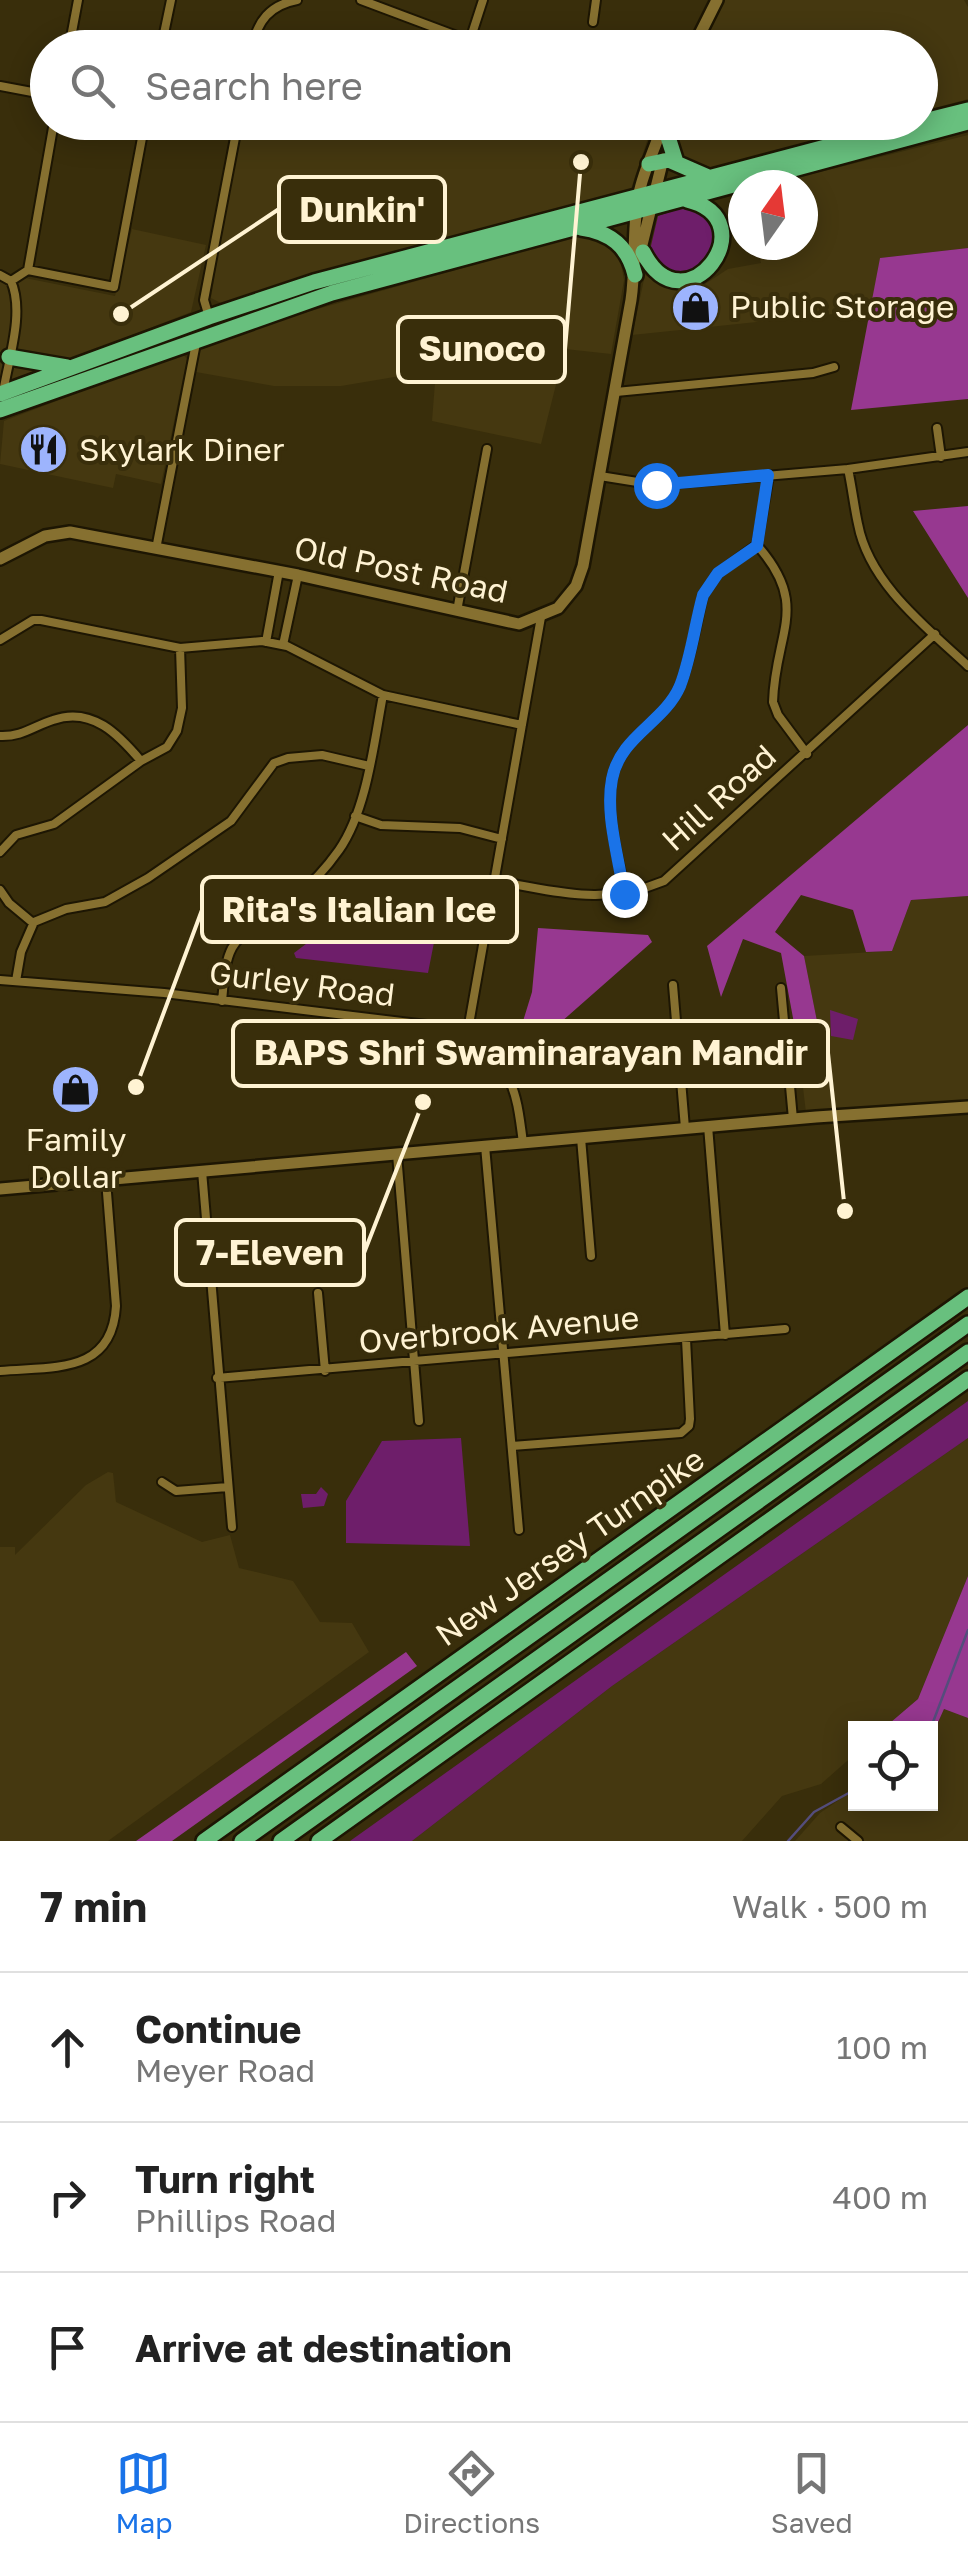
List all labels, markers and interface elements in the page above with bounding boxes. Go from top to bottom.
search box [30,30,938,140]
icon: search [65,58,120,113]
text: Search here [145,63,363,108]
north arrow [728,170,818,260]
callout: Dunkin' [279,177,445,242]
text: Dunkin' [299,188,425,230]
shop icon: Public Storage [669,281,721,333]
place label: Public Storage [730,287,955,325]
callout: Sunoco [398,317,565,382]
text: Sunoco [418,327,546,369]
restaurant icon: Skylark Diner [18,424,70,476]
place label: Skylark Diner [79,430,284,468]
route start [634,463,680,509]
street label: Old Post Road [291,528,511,610]
street label: Hill Road [654,736,783,858]
route end [602,872,648,918]
callout: Rita's Italian Ice [202,877,517,942]
text: Rita's Italian Ice [221,888,497,930]
street label: Gurley Road [207,953,397,1013]
callout: BAPS Shri Swaminarayan Mandir [233,1021,828,1086]
text: BAPS Shri Swaminarayan Mandir [254,1031,808,1073]
shop icon: Family Dollar [50,1064,102,1116]
place label: Family Dollar [26,1120,127,1195]
callout: 7-Eleven [176,1220,364,1285]
text: 7-Eleven [196,1231,344,1273]
street label: Overbrook Avenue [357,1298,641,1360]
street label: New Jersey Turnpike [428,1439,711,1653]
map controls [848,1721,938,1811]
button: locate [848,1721,938,1811]
text: 7 min [40,1881,147,1931]
text: Walk · 500 m [732,1887,928,1925]
text: Continue [135,2006,301,2051]
icon: ahead [40,2020,95,2075]
text: 100 m [836,2028,928,2066]
text: Meyer Road [135,2051,315,2089]
text: Turn right [135,2156,315,2201]
icon: right [40,2170,95,2225]
text: 400 m [832,2178,928,2216]
text: Phillips Road [135,2201,336,2239]
icon: arrive [40,2320,95,2375]
text: Arrive at destination [135,2325,512,2370]
tab: Map [115,2446,173,2539]
tab: Directions [403,2446,540,2539]
tab: Saved [771,2446,853,2539]

